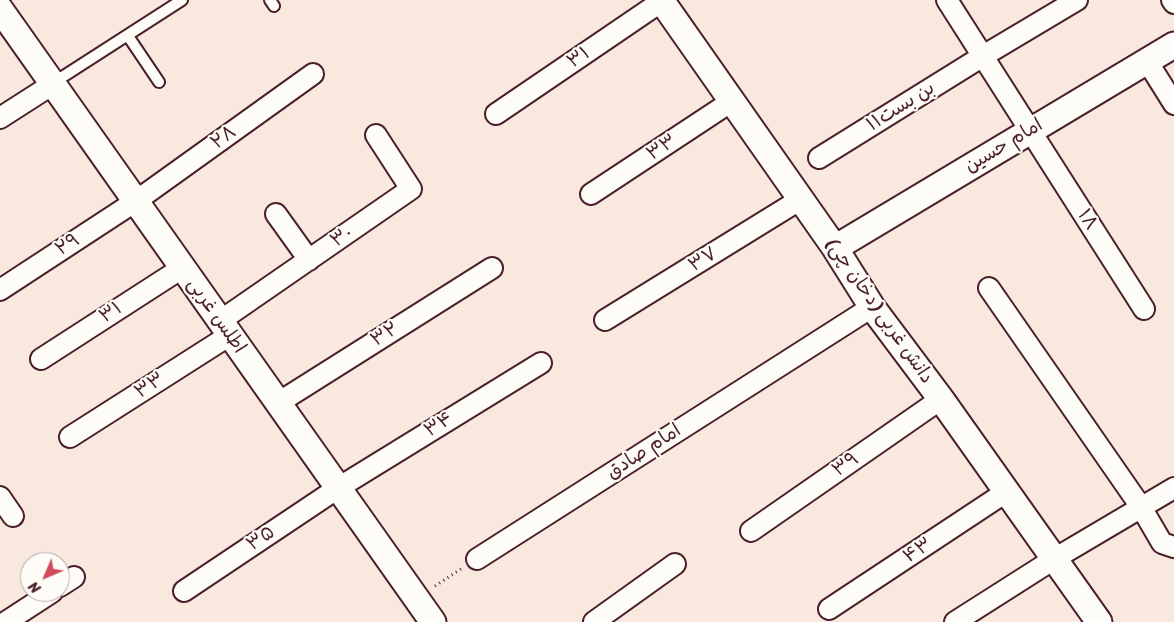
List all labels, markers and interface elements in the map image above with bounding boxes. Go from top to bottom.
street label: ۳۱ [563,42,595,74]
street label: بن بست۱۱ [863,77,939,137]
street label: امام حسین [961,114,1047,178]
street label: ۲۸ [207,121,241,155]
street label: ۳۳ [643,130,681,166]
street label: ۱۸ [1072,205,1102,235]
street label: ۳۰ [327,221,357,253]
street label: ۲۹ [51,229,85,261]
street label: دانش غربی (دخان چی) [820,234,938,388]
street label: ۳۷ [685,243,721,277]
street label: اطلس غربی [182,274,250,358]
street label: ۳۱ [95,297,127,329]
street label: ۳۲ [367,318,403,352]
street label: ۳۳ [131,368,169,404]
street label: ۳۴ [420,407,458,443]
street label: امام صادق [603,420,685,484]
street label: ۳۹ [828,448,864,482]
street label: ۳۵ [243,522,279,556]
street label: ۴۳ [899,533,937,569]
north arrow [20,552,70,602]
text: N [22,575,47,600]

